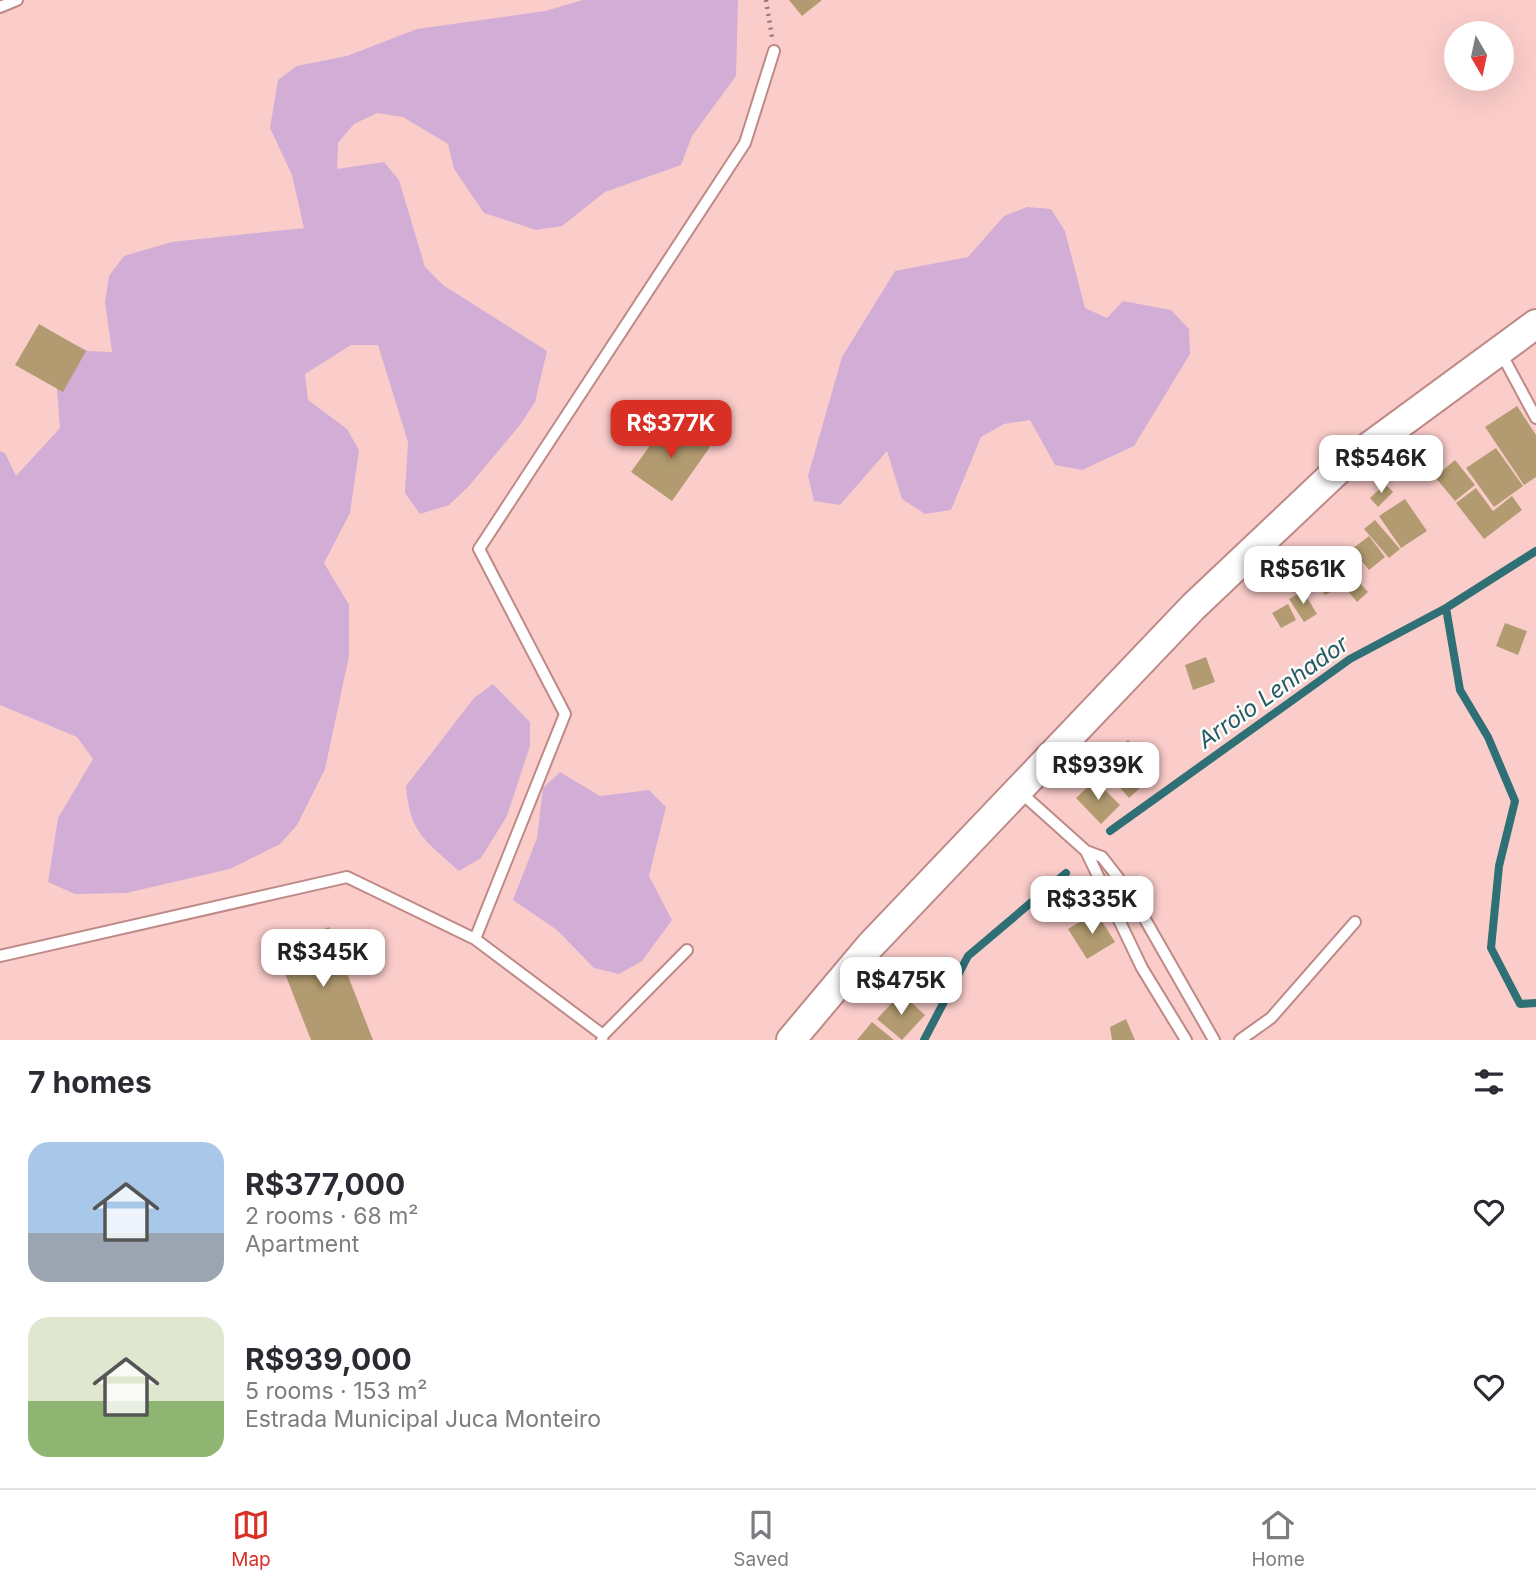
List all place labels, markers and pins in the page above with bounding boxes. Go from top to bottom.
pin: R$377K [614,400,728,460]
pin: R$546K [1324,435,1438,495]
pin: R$561K [1246,546,1360,606]
pin: R$939K [1041,742,1155,802]
pin: R$335K [1035,876,1149,936]
pin: R$345K [266,930,380,989]
pin: R$475K [844,958,958,1017]

